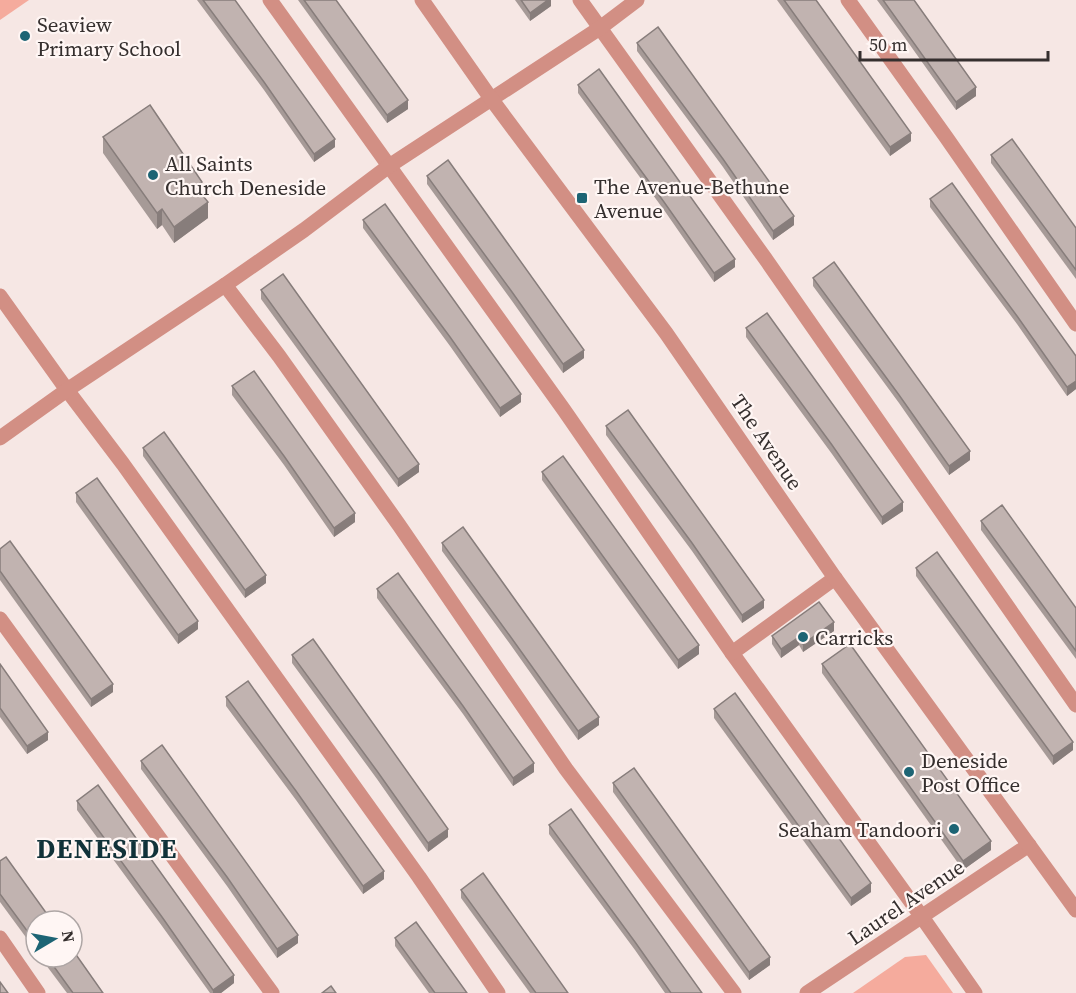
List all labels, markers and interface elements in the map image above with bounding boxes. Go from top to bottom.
place label: Seaview Primary School [37,10,181,63]
scale bar [860,24,1048,62]
marker: Seaview Primary School [18,29,32,43]
text: 50 m [869,32,907,57]
place label: All Saints Church Deneside [165,149,326,202]
marker: All Saints Church Deneside [146,168,160,182]
place label: The Avenue-Bethune Avenue [594,172,790,225]
marker: The Avenue-Bethune Avenue [575,191,589,205]
street label: The Avenue [724,388,810,496]
place label: Carricks [815,623,893,652]
marker: Carricks [796,630,810,644]
place label: Deneside Post Office [921,746,1020,799]
marker: Deneside Post Office [902,765,916,779]
place label: Seaham Tandoori [778,815,942,844]
marker: Seaham Tandoori [947,822,961,836]
district label: DENESIDE [36,830,178,867]
street label: Laurel Avenue [842,852,970,952]
north arrow [24,909,84,969]
text: N [57,929,81,944]

